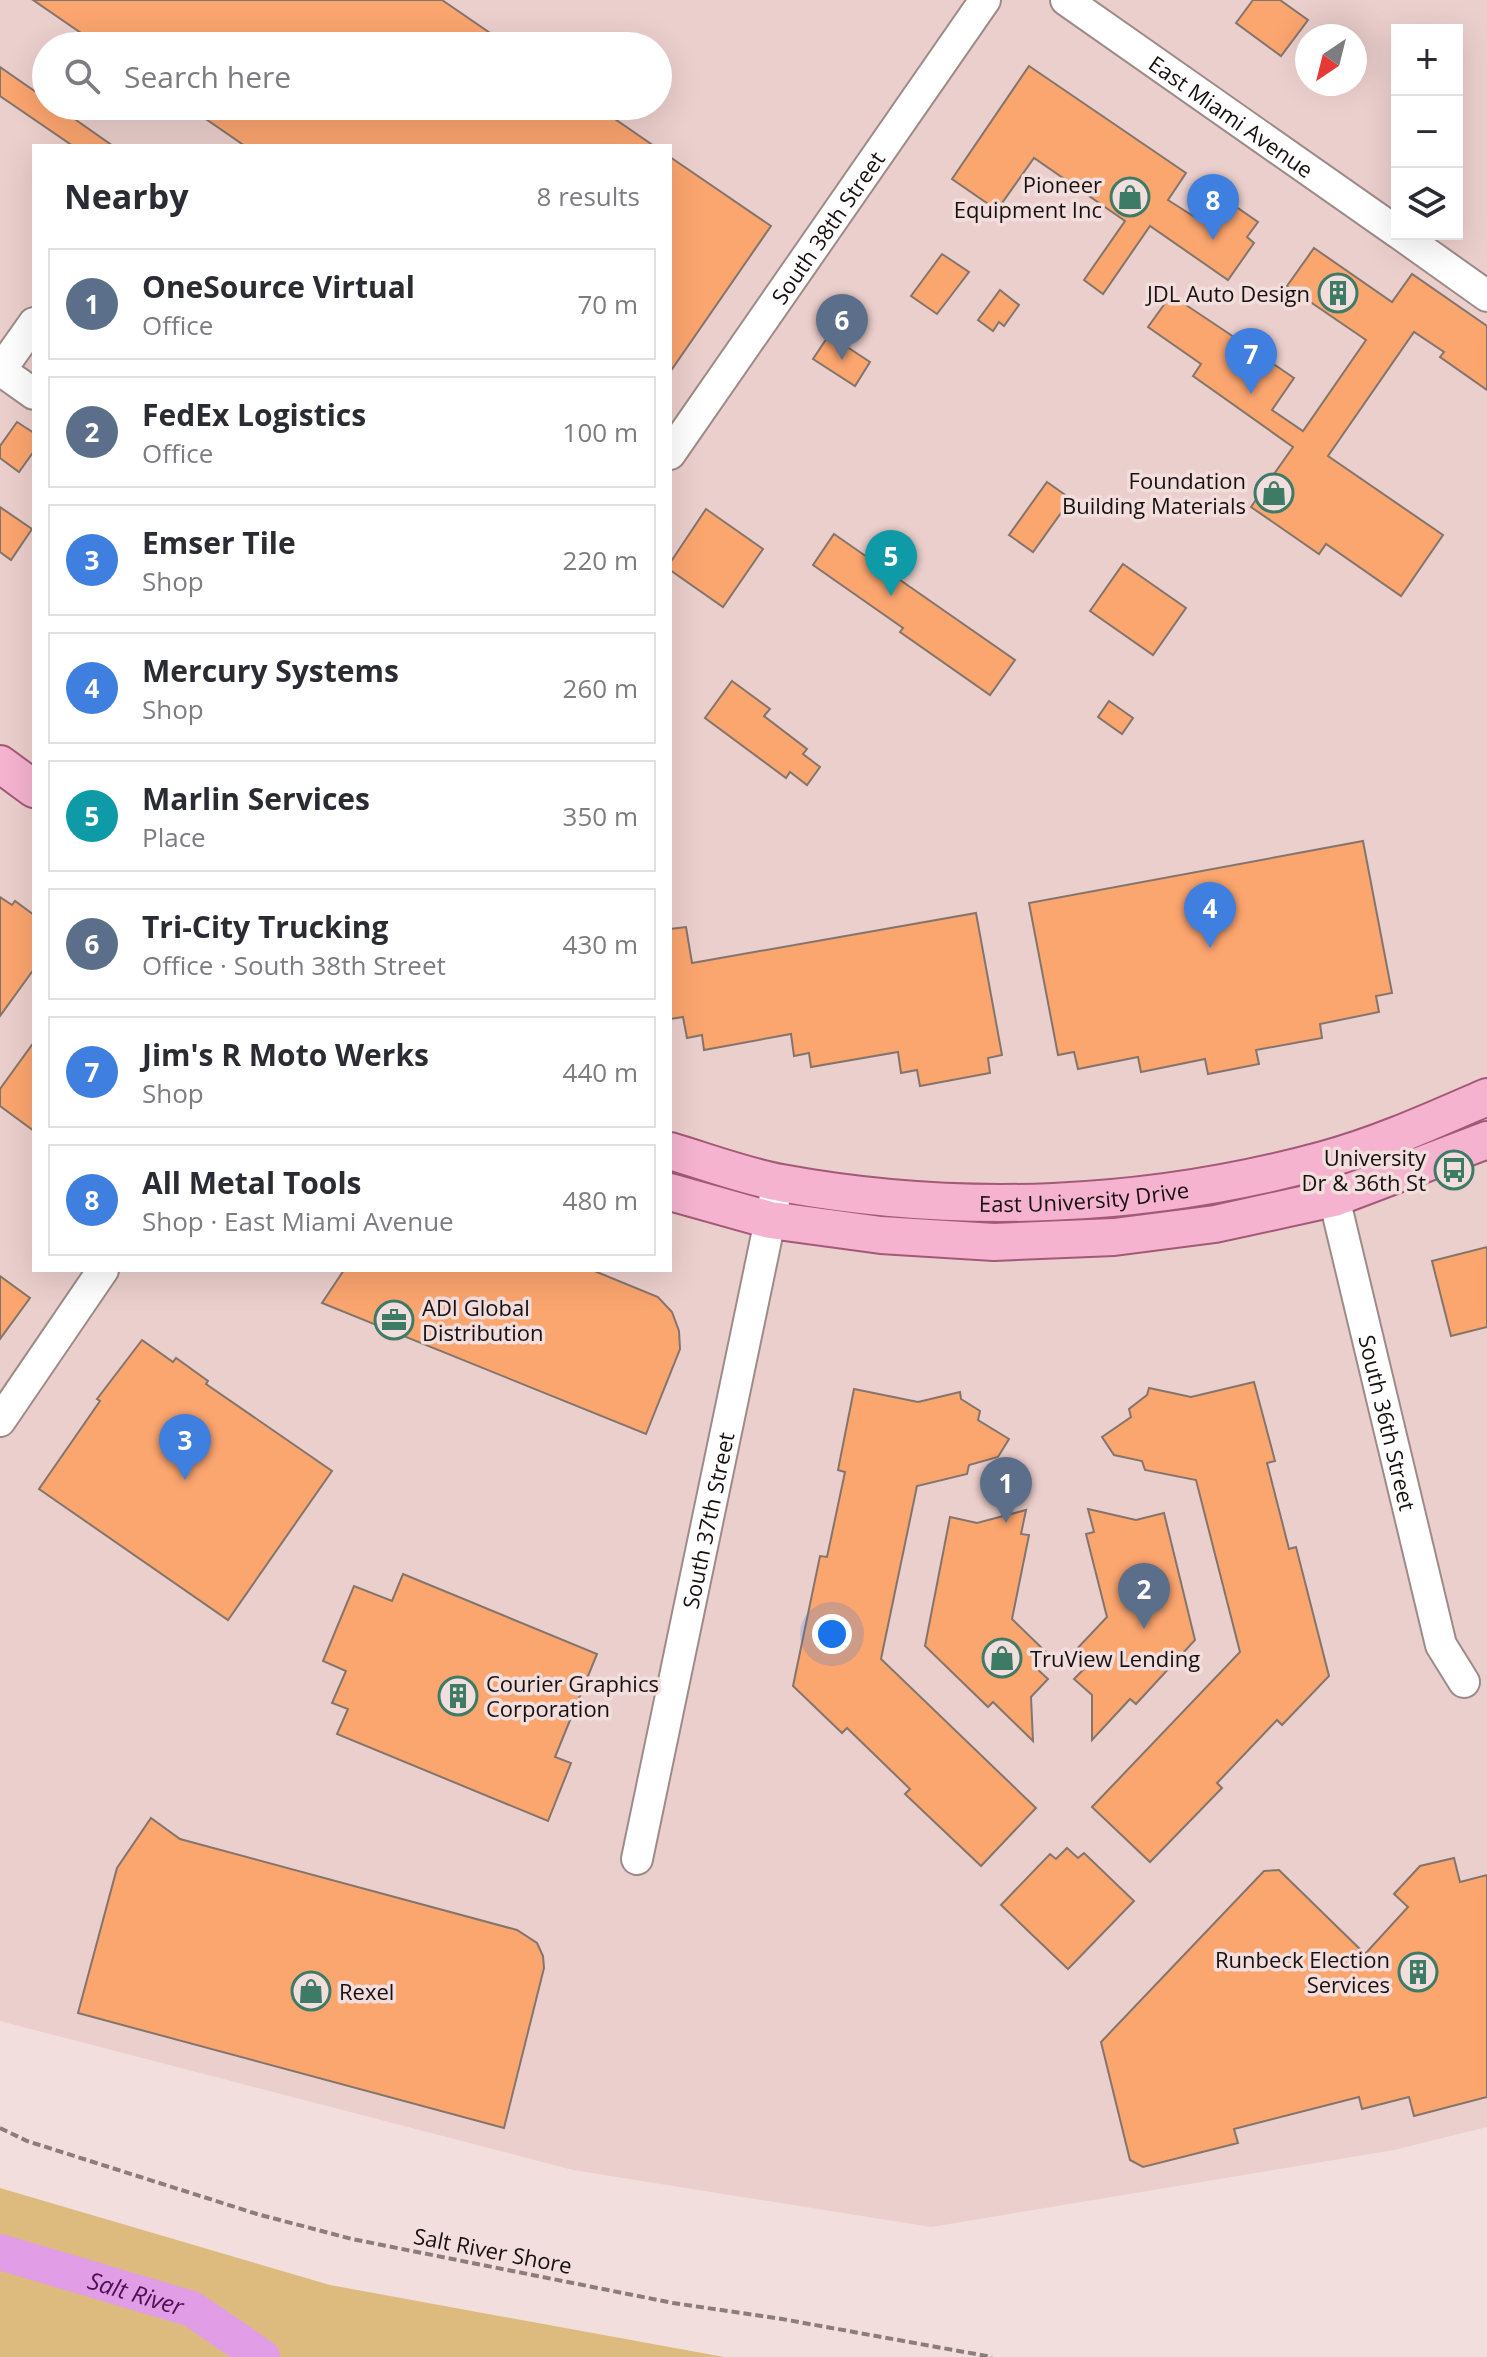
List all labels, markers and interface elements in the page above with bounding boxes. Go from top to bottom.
north arrow [1295,24,1367,96]
map controls [1391,24,1463,240]
button: + [1391,24,1463,96]
search box [32,32,672,120]
street label: East Miami Avenue [1143,48,1320,184]
icon: search [60,54,104,98]
text: Search here [124,56,291,97]
button: − [1391,96,1463,168]
street label: South 38th Street [764,145,891,310]
button: layers [1391,168,1463,240]
place label: Pioneer Equipment Inc [954,169,1102,224]
text: Nearby [64,173,189,219]
pin: 8 [1187,174,1239,240]
shop icon: Pioneer Equipment Inc [1109,176,1151,218]
text: 8 results [537,178,640,214]
text: OneSource Virtual [142,266,415,307]
building icon: JDL Auto Design [1317,272,1359,314]
place label: JDL Auto Design [1145,278,1310,308]
text: 1 [85,286,99,322]
text: 70 m [577,286,638,322]
pin: 6 [816,294,868,360]
text: Office [142,307,213,343]
pin: 7 [1225,328,1277,394]
text: FedEx Logistics [142,394,366,435]
text: 2 [85,414,99,450]
text: 100 m [563,414,638,450]
text: Office [142,435,213,471]
place label: Foundation Building Materials [1062,465,1246,520]
shop icon: Foundation Building Materials [1253,472,1295,514]
text: Emser Tile [142,522,296,563]
pin: 5 [865,530,917,596]
text: 3 [85,542,99,578]
text: 220 m [563,542,638,578]
text: Shop [142,563,204,599]
text: Mercury Systems [142,650,399,691]
text: 4 [85,670,99,706]
text: 260 m [563,670,638,706]
text: Shop [142,691,204,727]
text: Marlin Services [142,778,370,819]
text: 5 [85,798,99,834]
text: 350 m [563,798,638,834]
text: Place [142,819,206,855]
pin: 4 [1184,882,1236,948]
text: Tri-City Trucking [142,906,389,947]
text: 6 [85,926,99,962]
text: 430 m [563,926,638,962]
text: Office · South 38th Street [142,947,446,983]
text: Jim's R Moto Werks [142,1034,429,1075]
text: 7 [85,1054,99,1090]
text: 440 m [563,1054,638,1090]
text: Shop [142,1075,204,1111]
place label: University Dr & 36th St [1301,1142,1427,1197]
bus stop icon: University Dr & 36th St [1433,1149,1475,1191]
text: All Metal Tools [142,1162,362,1203]
street label: East University Drive [979,1174,1191,1218]
text: 8 [85,1182,99,1218]
text: 480 m [563,1182,638,1218]
text: Shop · East Miami Avenue [142,1203,454,1239]
place label: ADI Global Distribution [422,1292,543,1347]
office icon: ADI Global Distribution [373,1299,415,1341]
street label: South 36th Street [1352,1332,1423,1514]
pin: 3 [159,1414,211,1480]
street label: South 37th Street [675,1429,741,1611]
pin: 1 [980,1457,1032,1523]
pin: 2 [1118,1563,1170,1629]
your location [812,1614,852,1654]
shop icon: TruView Lending [981,1637,1023,1679]
place label: TruView Lending [1030,1643,1200,1673]
place label: Courier Graphics Corporation [486,1668,659,1723]
building icon: Courier Graphics Corporation [437,1675,479,1717]
place label: Runbeck Election Services [1215,1944,1390,1999]
building icon: Runbeck Election Services [1397,1951,1439,1993]
shop icon: Rexel [290,1970,332,2012]
place label: Rexel [339,1976,394,2006]
street label: Salt River Shore [411,2220,575,2280]
water label: Salt River [84,2263,189,2323]

